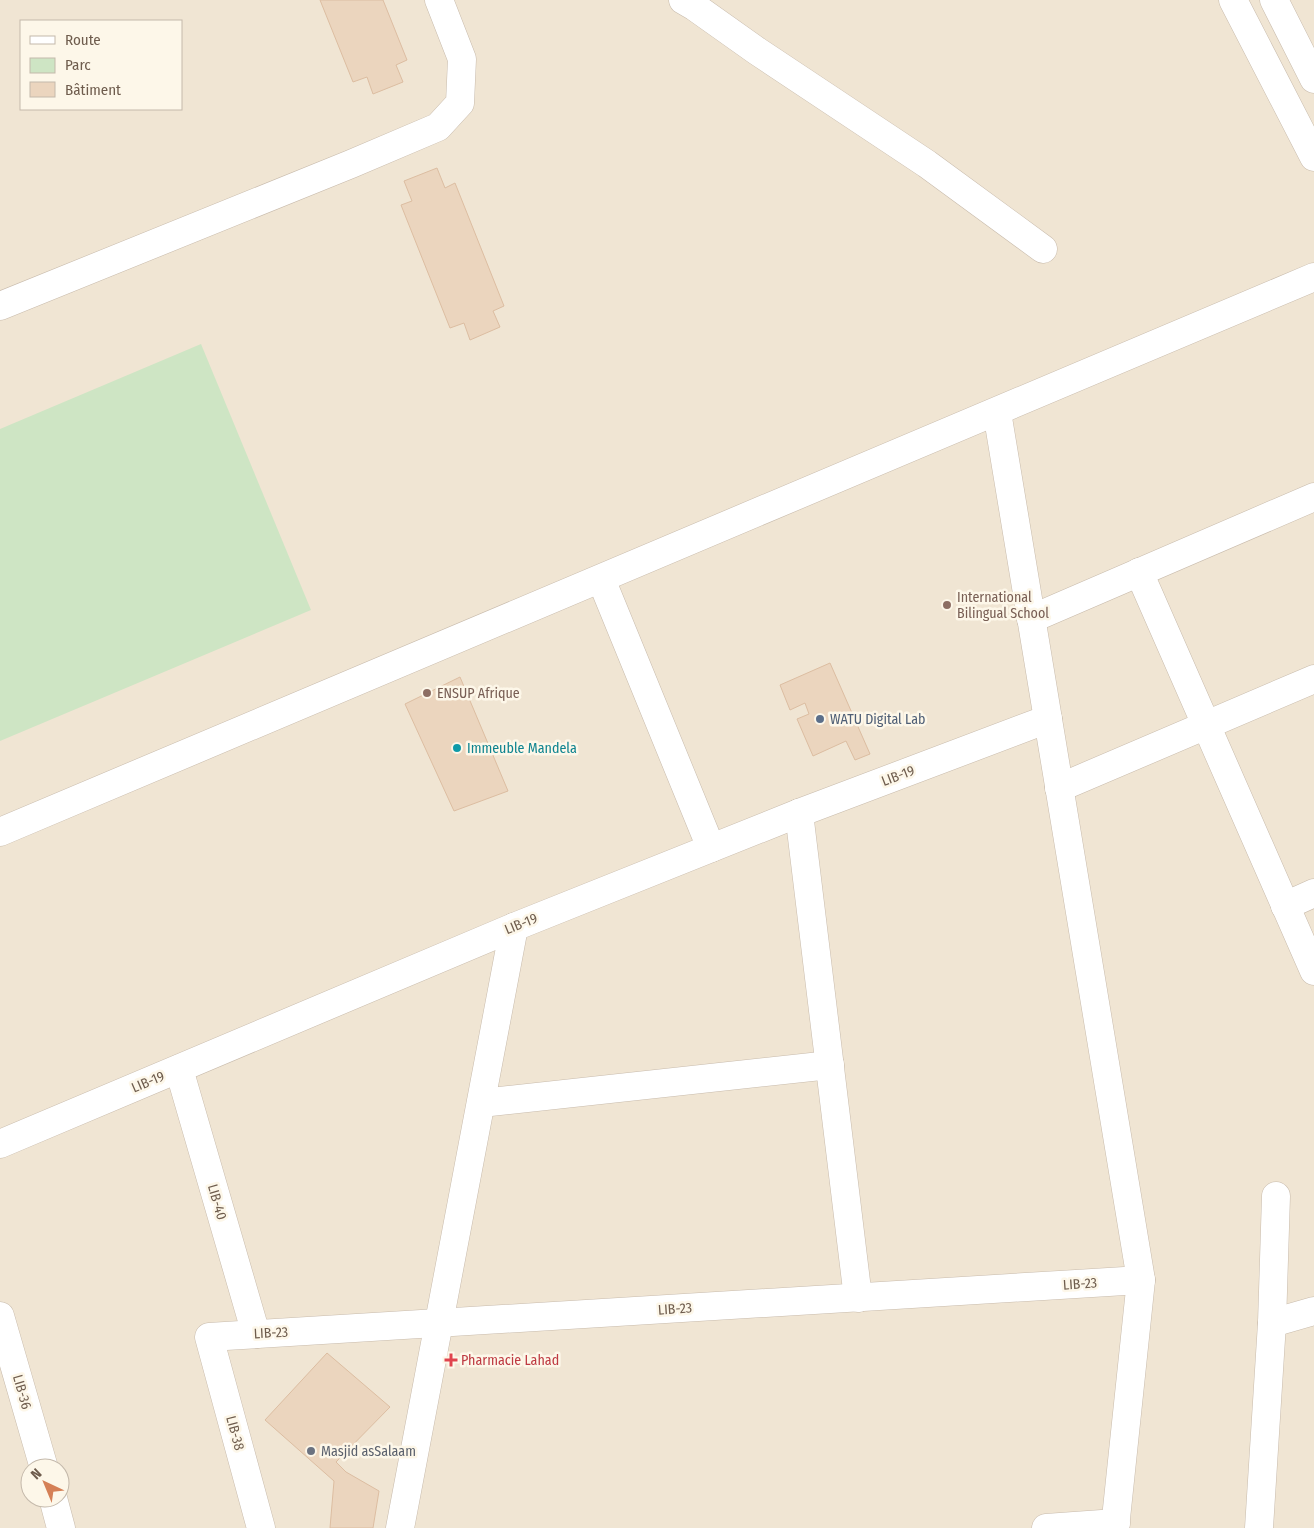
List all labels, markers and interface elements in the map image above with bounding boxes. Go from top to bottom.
legend [20,20,182,110]
text: Route [65,31,101,49]
text: Parc [65,56,91,74]
text: Bâtiment [65,81,121,99]
place label: International Bilingual School [957,589,1049,622]
marker: International Bilingual School [941,599,953,611]
place label: ENSUP Afrique [437,685,520,702]
marker: ENSUP Afrique [421,687,433,699]
place label: WATU Digital Lab [830,711,926,728]
marker: WATU Digital Lab [814,713,826,725]
place label: Immeuble Mandela [467,740,577,757]
marker: Immeuble Mandela [451,742,463,754]
street label: LIB-19 [879,762,917,790]
street label: LIB-19 [502,910,540,938]
street label: LIB-19 [129,1067,167,1096]
street label: LIB-40 [204,1182,230,1222]
street label: LIB-23 [1062,1274,1098,1294]
street label: LIB-23 [657,1299,693,1319]
street label: LIB-23 [253,1324,289,1342]
place label: Pharmacie Lahad [461,1352,559,1369]
marker: Pharmacie Lahad [445,1354,457,1366]
street label: LIB-36 [9,1373,35,1411]
street label: LIB-38 [222,1414,248,1452]
place label: Masjid asSalaam [321,1443,416,1460]
marker: Masjid asSalaam [305,1445,317,1457]
north arrow [20,1458,70,1508]
text: N [27,1465,45,1483]

